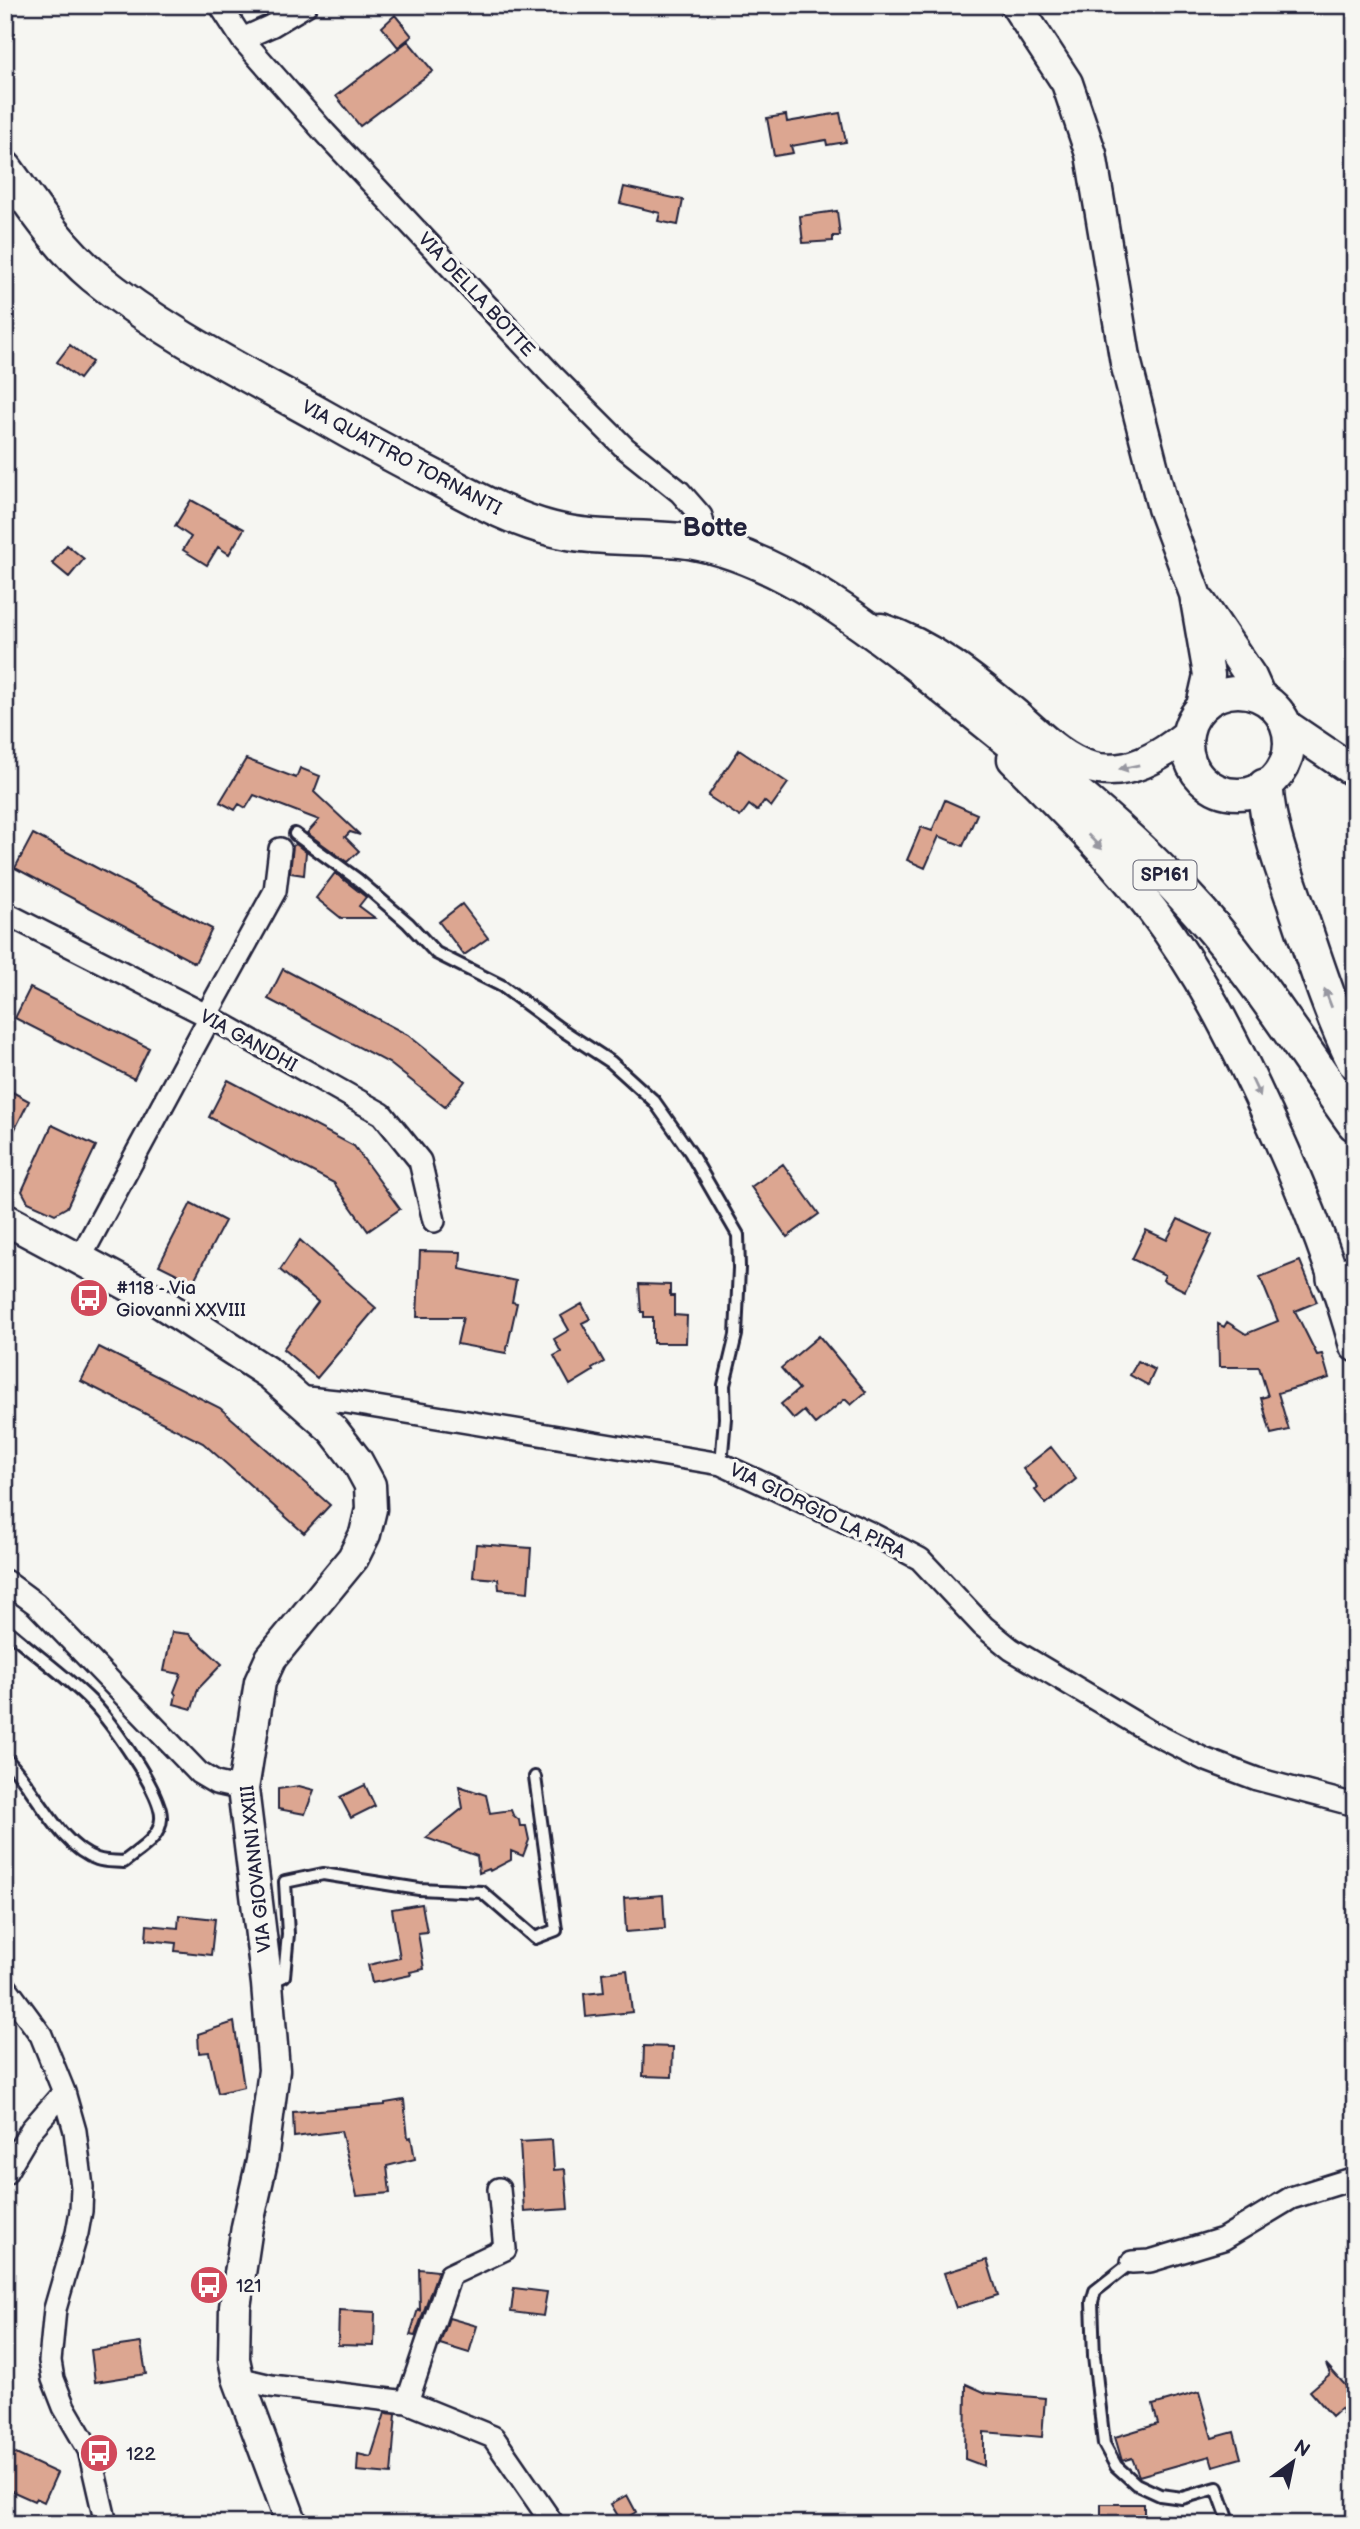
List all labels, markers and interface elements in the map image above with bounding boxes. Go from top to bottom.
street label: VIA DELLA BOTTE [413,228,539,362]
street label: VIA QUATTRO TORNANTI [297,396,505,521]
district label: Botte [682,513,748,544]
one-way arrow [1118,761,1140,772]
one-way arrow [1086,833,1102,850]
road number: SP161 [1134,860,1196,890]
one-way arrow [1323,988,1334,1009]
street label: VIA GANDHI [196,1005,301,1078]
one-way arrow [1250,1078,1262,1098]
bus stop icon: #118 - Via Giovanni XXVIII [68,1277,110,1319]
place label: #118 - Via Giovanni XXVIII [116,1277,246,1322]
street label: VIA GIORGIO LA PIRA [726,1459,909,1564]
street label: VIA GIOVANNI XXIII [236,1784,277,1954]
bus stop icon: 121 [188,2264,230,2306]
place label: 121 [236,2275,262,2298]
north arrow [1258,2428,1328,2498]
bus stop icon: 122 [78,2432,120,2474]
text: N [1289,2435,1314,2463]
place label: 122 [126,2443,157,2466]

